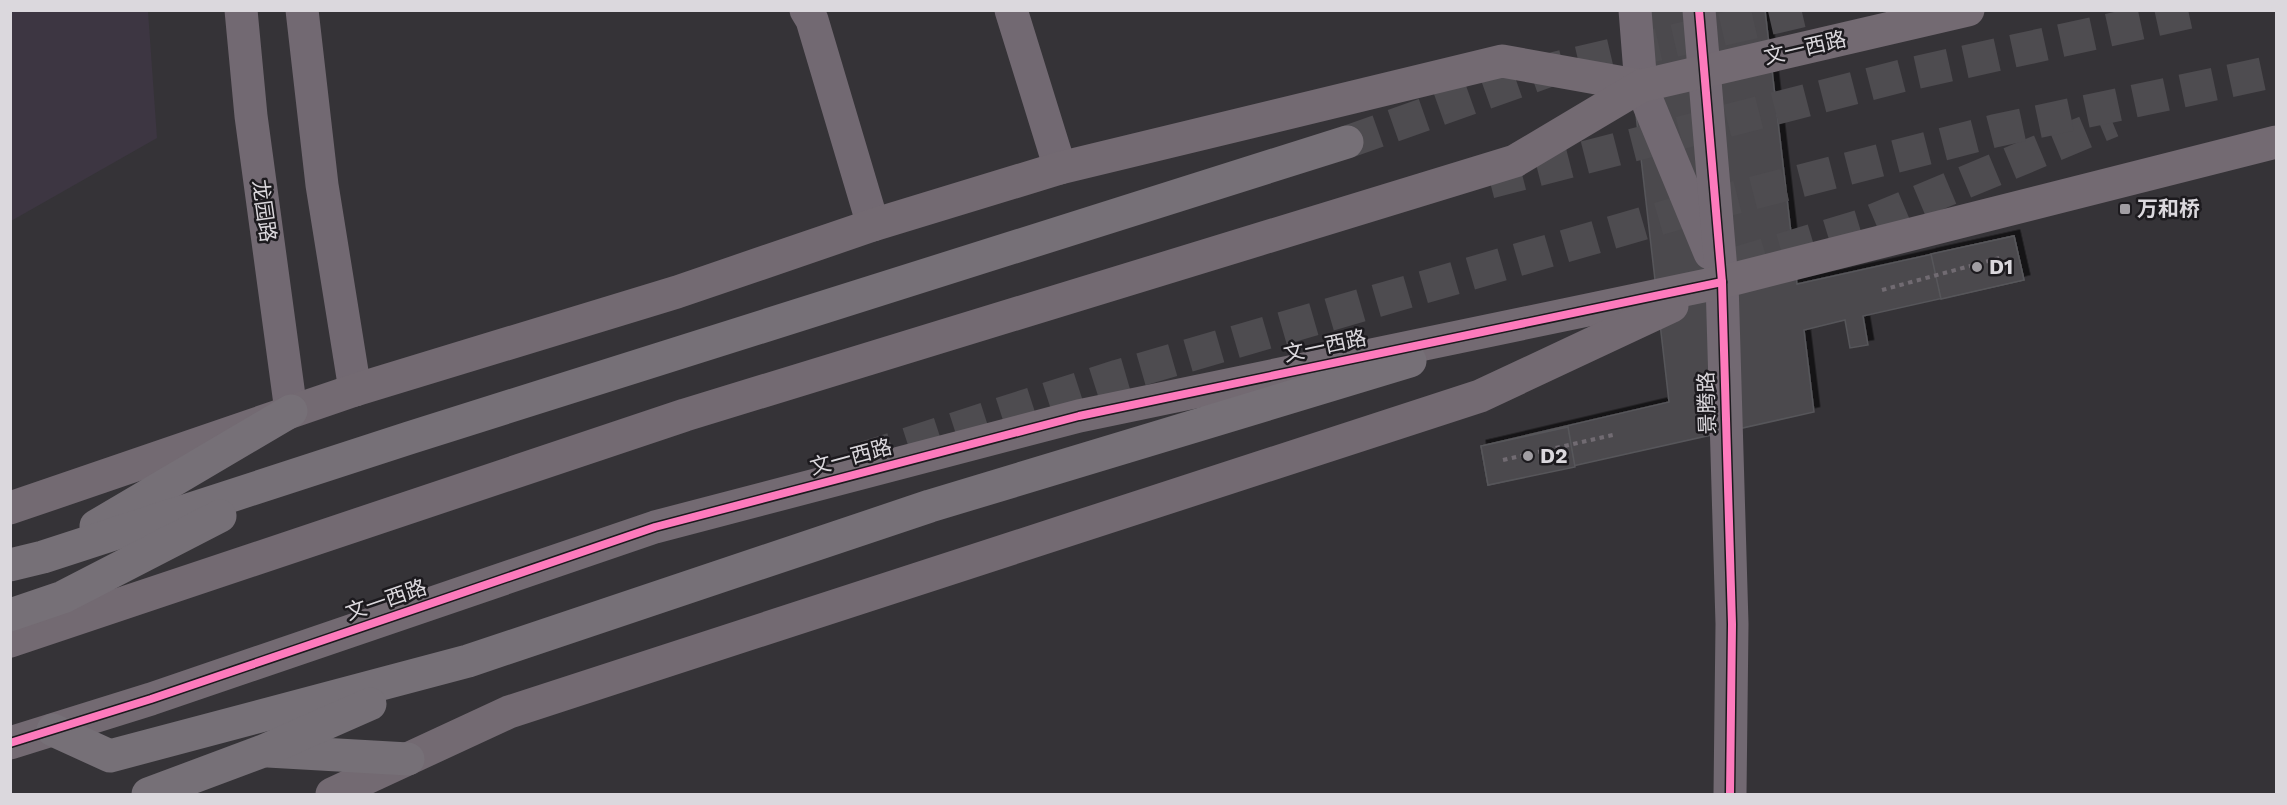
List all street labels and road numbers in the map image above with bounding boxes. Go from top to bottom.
street label: 文一西路 [1761,26,1849,69]
street label: 龙园路 [248,178,281,244]
street label: 文一西路 [1281,325,1369,366]
street label: 景腾路 [1693,371,1720,435]
street label: 文一西路 [807,434,895,479]
street label: 文一西路 [342,574,430,625]

